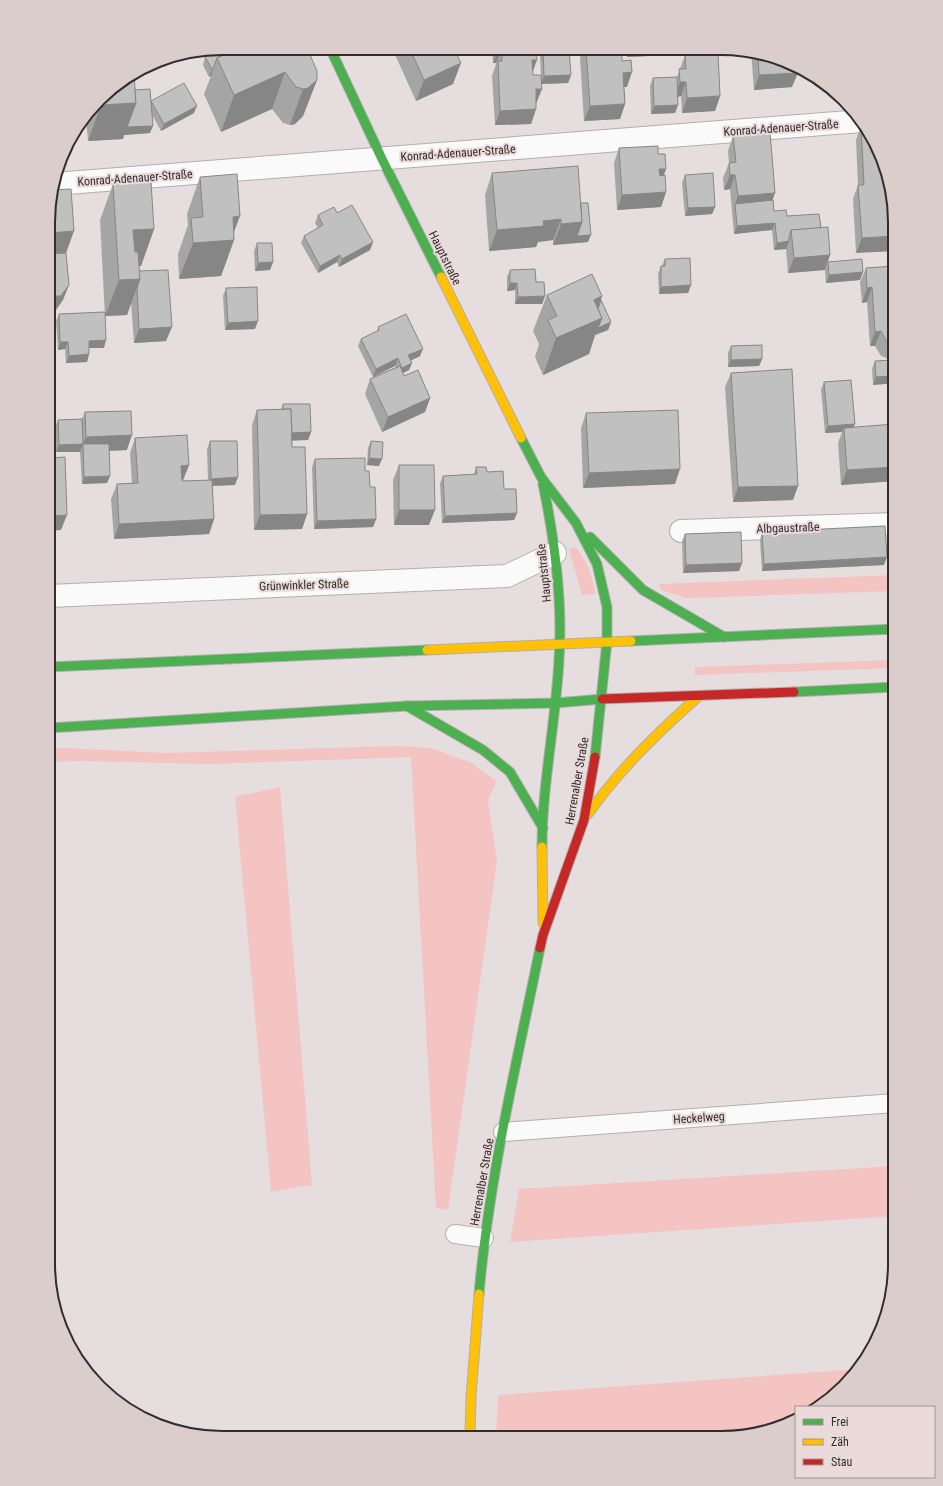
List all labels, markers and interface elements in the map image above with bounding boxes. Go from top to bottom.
street label: Konrad-Adenauer-Straße [723,117,839,139]
street label: Konrad-Adenauer-Straße [400,142,516,164]
street label: Konrad-Adenauer-Straße [77,167,193,189]
street label: Hauptstraße [426,229,464,288]
street label: Albgaustraße [756,520,820,536]
street label: Hauptstraße [534,543,554,603]
street label: Grünwinkler Straße [259,576,349,594]
street label: Herrenalber Straße [562,736,592,826]
street label: Heckelweg [673,1109,725,1127]
street label: Herrenalber Straße [467,1137,497,1227]
legend [795,1406,935,1478]
text: Frei [831,1415,849,1429]
text: Zäh [831,1435,849,1449]
text: Stau [831,1455,853,1469]

